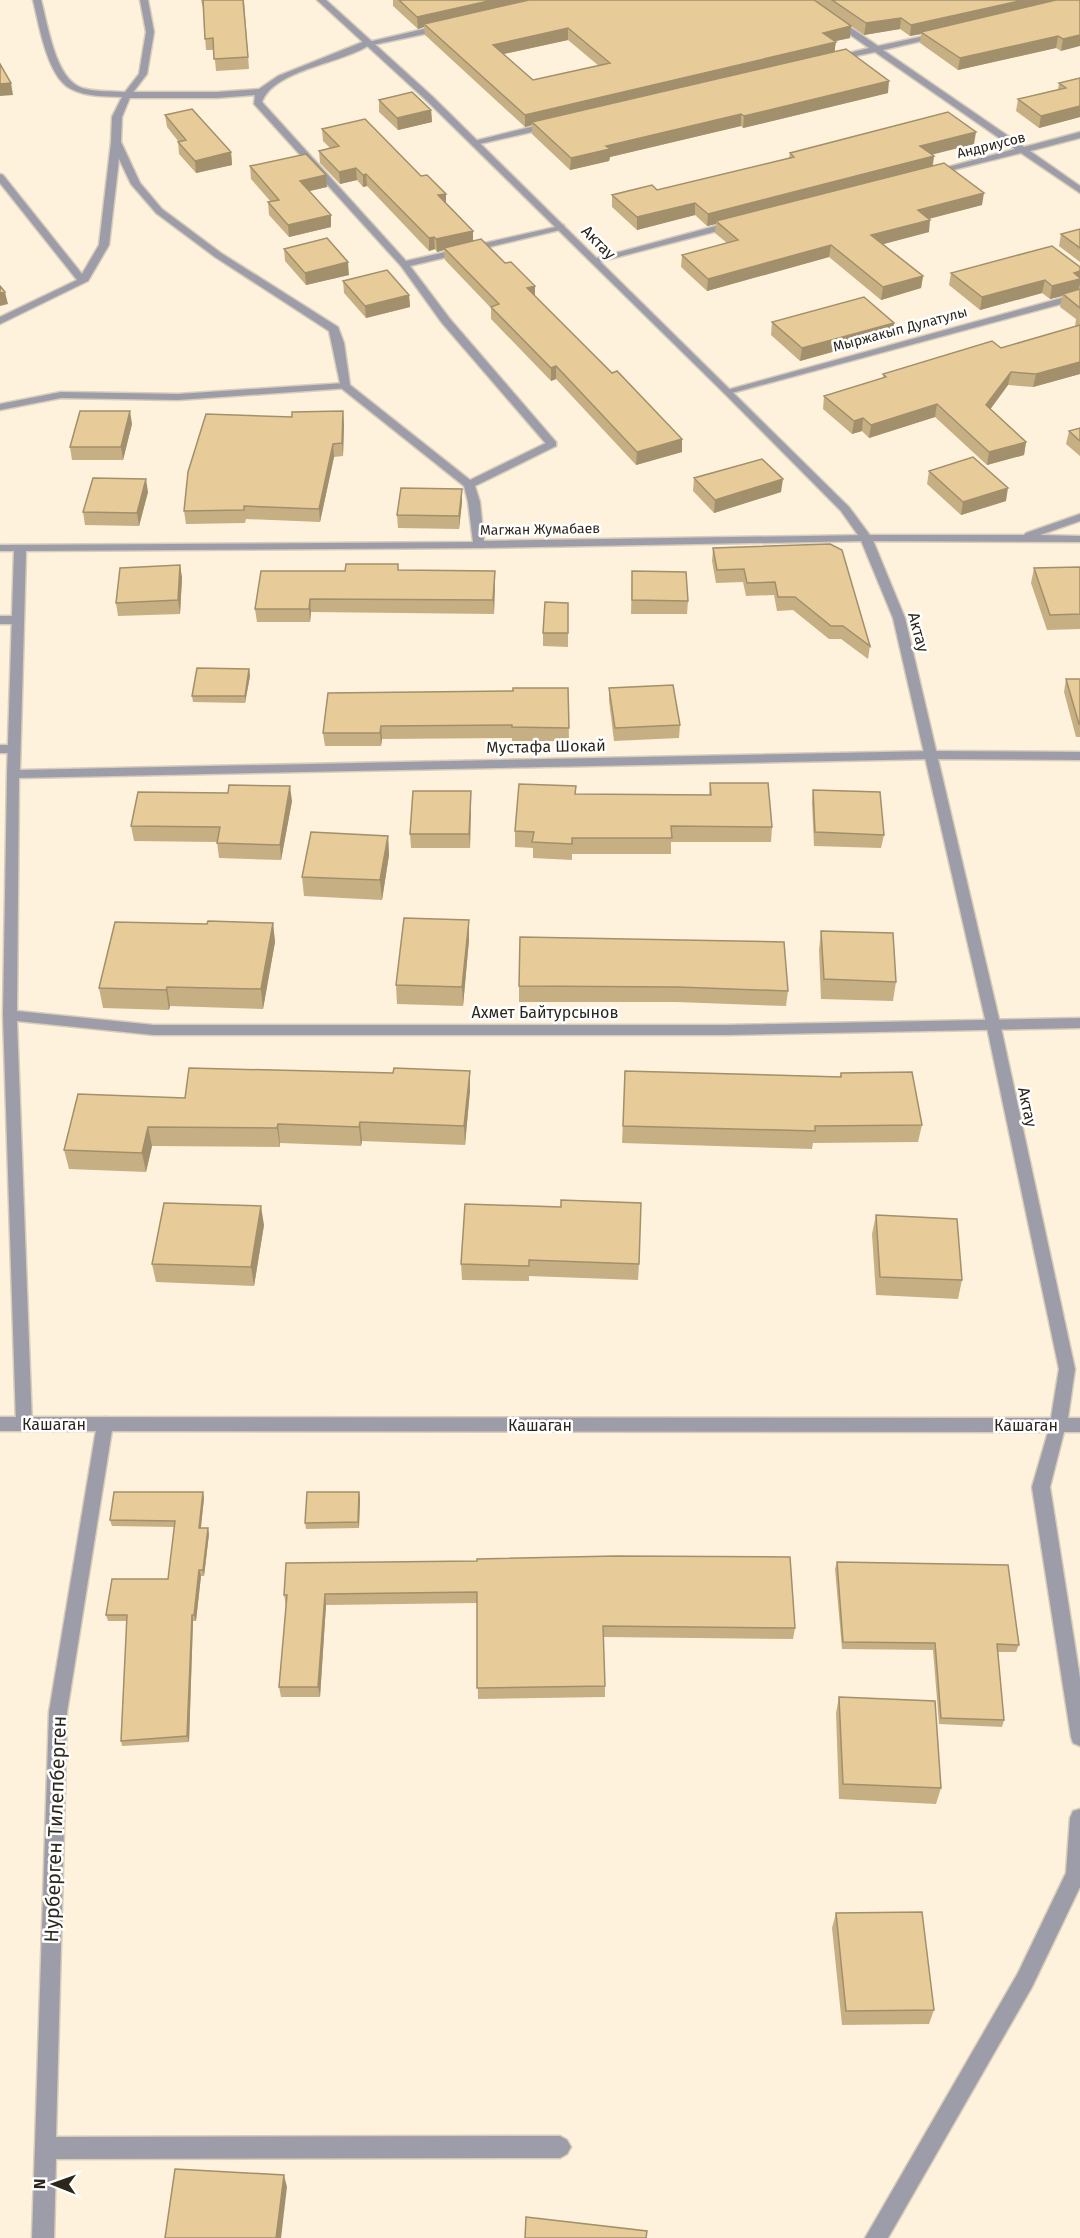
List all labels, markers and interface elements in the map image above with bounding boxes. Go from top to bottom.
street label: Андриусов [955,129,1027,162]
street label: Актау [578,221,620,263]
street label: Мыржакып Дулатулы [831,303,969,356]
street label: Магжан Жумабаев [480,520,600,539]
street label: Актау [904,610,933,654]
street label: Мустафа Шокай [486,736,606,757]
street label: Ахмет Байтурсынов [472,1003,618,1022]
street label: Актау [1014,1085,1041,1129]
street label: Кашаган [22,1415,86,1434]
street label: Кашаган [508,1416,572,1435]
street label: Кашаган [994,1416,1058,1435]
street label: Нурберген Тилепберген [39,1715,71,1943]
north arrow [24,2154,84,2214]
text: N [30,2178,49,2189]

